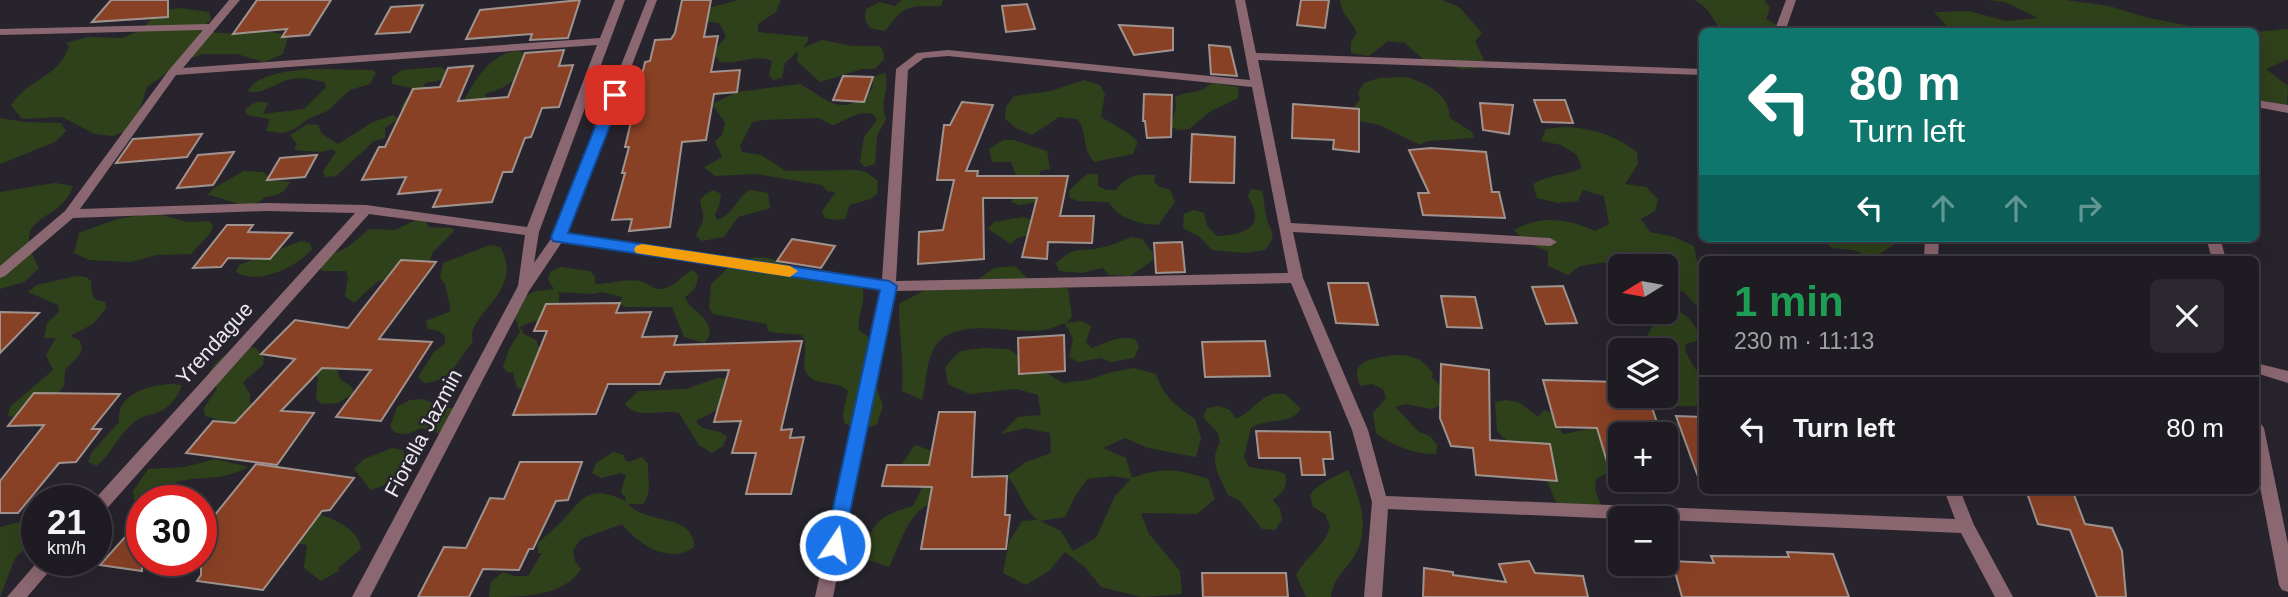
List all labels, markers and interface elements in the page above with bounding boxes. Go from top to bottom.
icon: left [1734,56,1825,147]
text: 80 m [1849,56,1961,110]
pin [585,65,645,125]
icon: arrive [596,76,634,114]
text: Turn left [1849,113,1965,149]
icon: left [1851,189,1889,227]
icon: ahead [1924,189,1962,227]
icon: ahead [1997,189,2035,227]
icon: right [2070,189,2108,227]
north arrow [1608,254,1678,324]
map controls [1608,254,1678,576]
text: 1 min [1734,278,1844,325]
button: close [2150,279,2224,353]
street label: Yrendague [171,297,257,389]
text: 230 m · 11:13 [1734,328,1874,354]
button: layers [1608,338,1678,408]
street label: Fiorella Jazmin [380,365,466,501]
icon: left [1734,410,1772,448]
text: Turn left [1793,413,1895,443]
text: 80 m [2166,413,2224,443]
button: + [1608,422,1678,492]
speed limit sign: 30 [126,485,217,576]
text: 21 [47,502,86,541]
button: − [1608,506,1678,576]
position arrow [798,508,872,582]
text: km/h [47,538,86,558]

